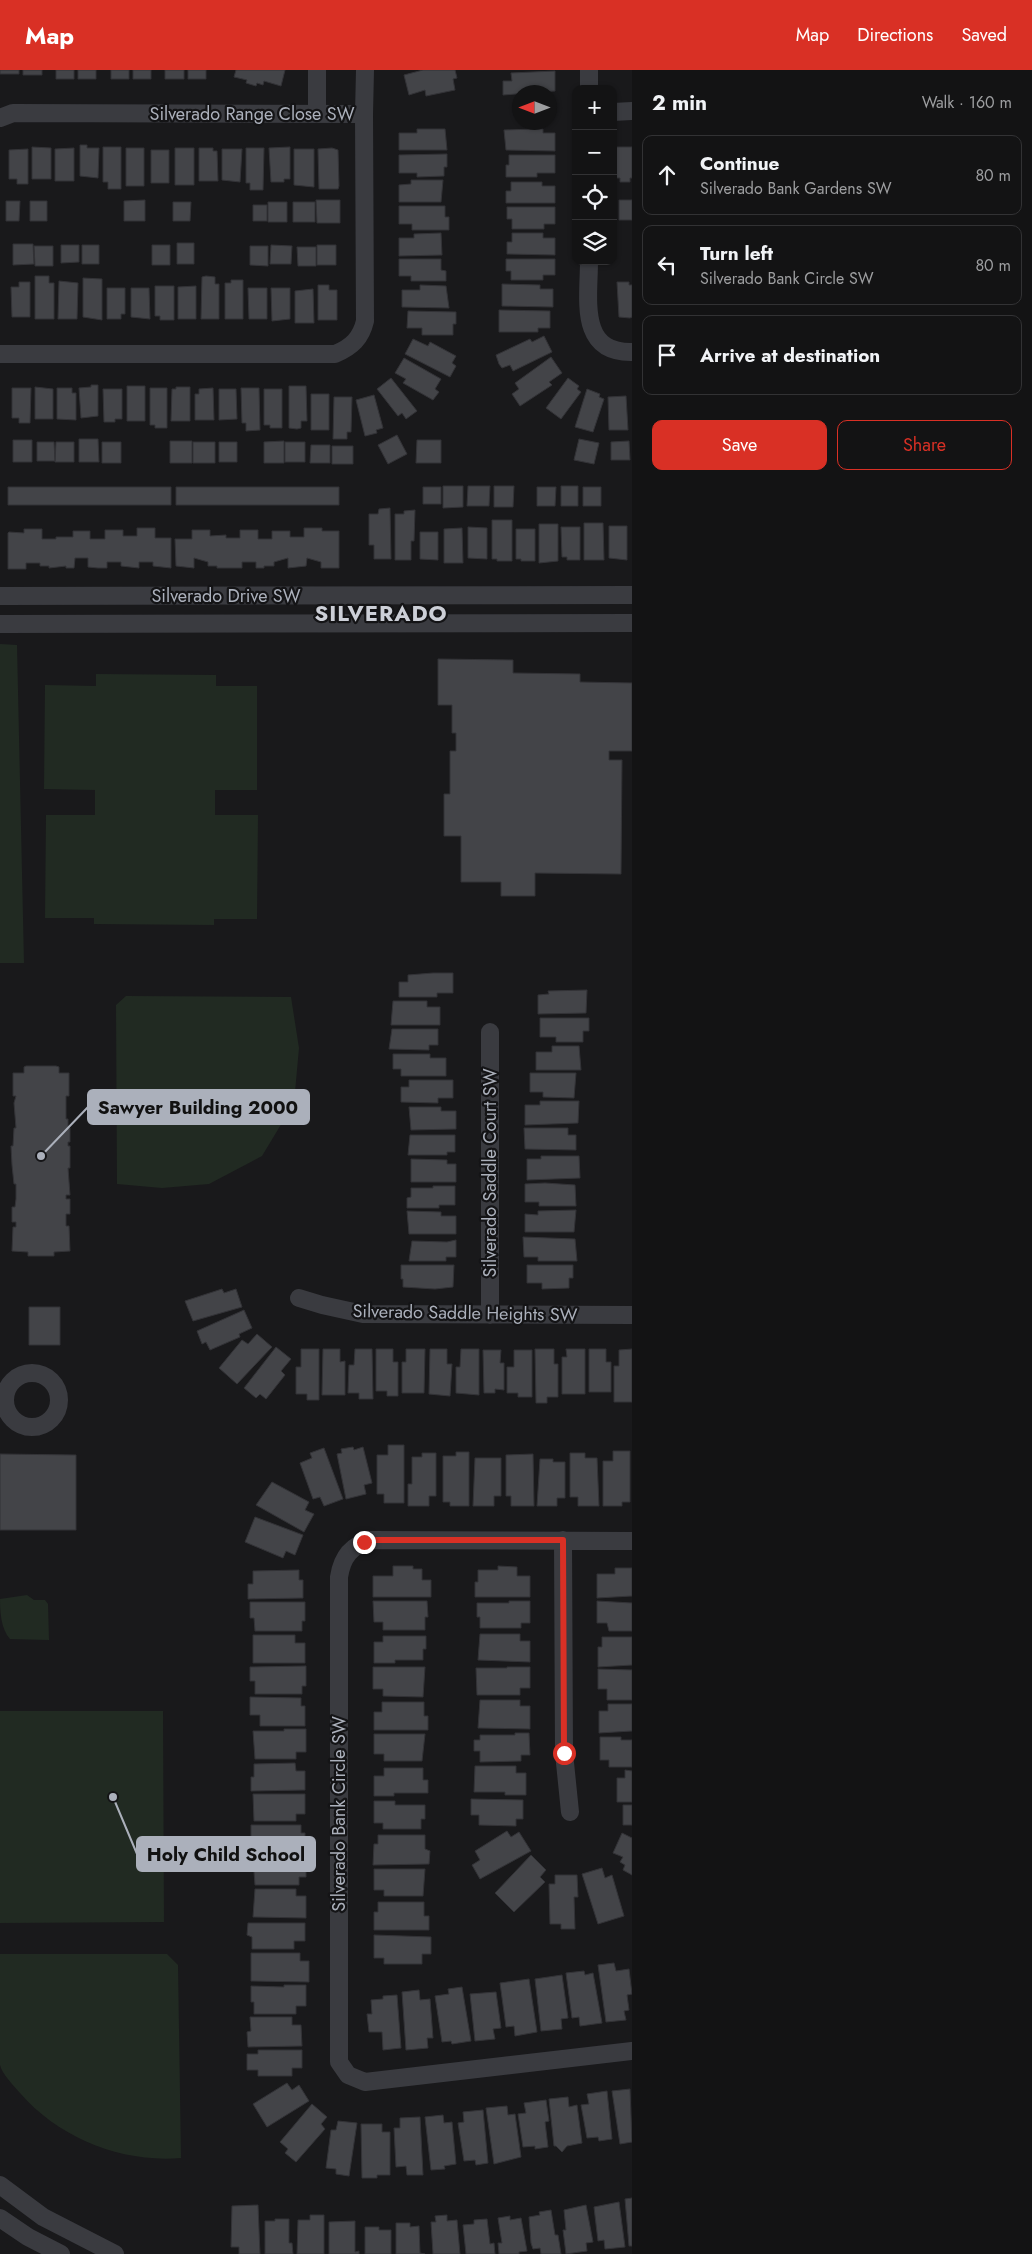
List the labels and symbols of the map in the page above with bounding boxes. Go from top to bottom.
north arrow [512,85,557,130]
street label: Silverado Range Close SW [150,101,355,127]
street label: Silverado Drive SW [151,583,301,609]
district label: SILVERADO [314,597,448,629]
street label: Silverado Saddle Court SW [477,1068,503,1277]
callout: Sawyer Building 2000 [88,1090,309,1124]
text: Sawyer Building 2000 [98,1094,298,1121]
street label: Silverado Saddle Heights SW [352,1298,578,1328]
route end [353,1531,376,1554]
street label: Silverado Bank Circle SW [326,1716,352,1912]
route start [553,1742,576,1765]
callout: Holy Child School [137,1837,315,1871]
text: Holy Child School [147,1841,305,1868]

